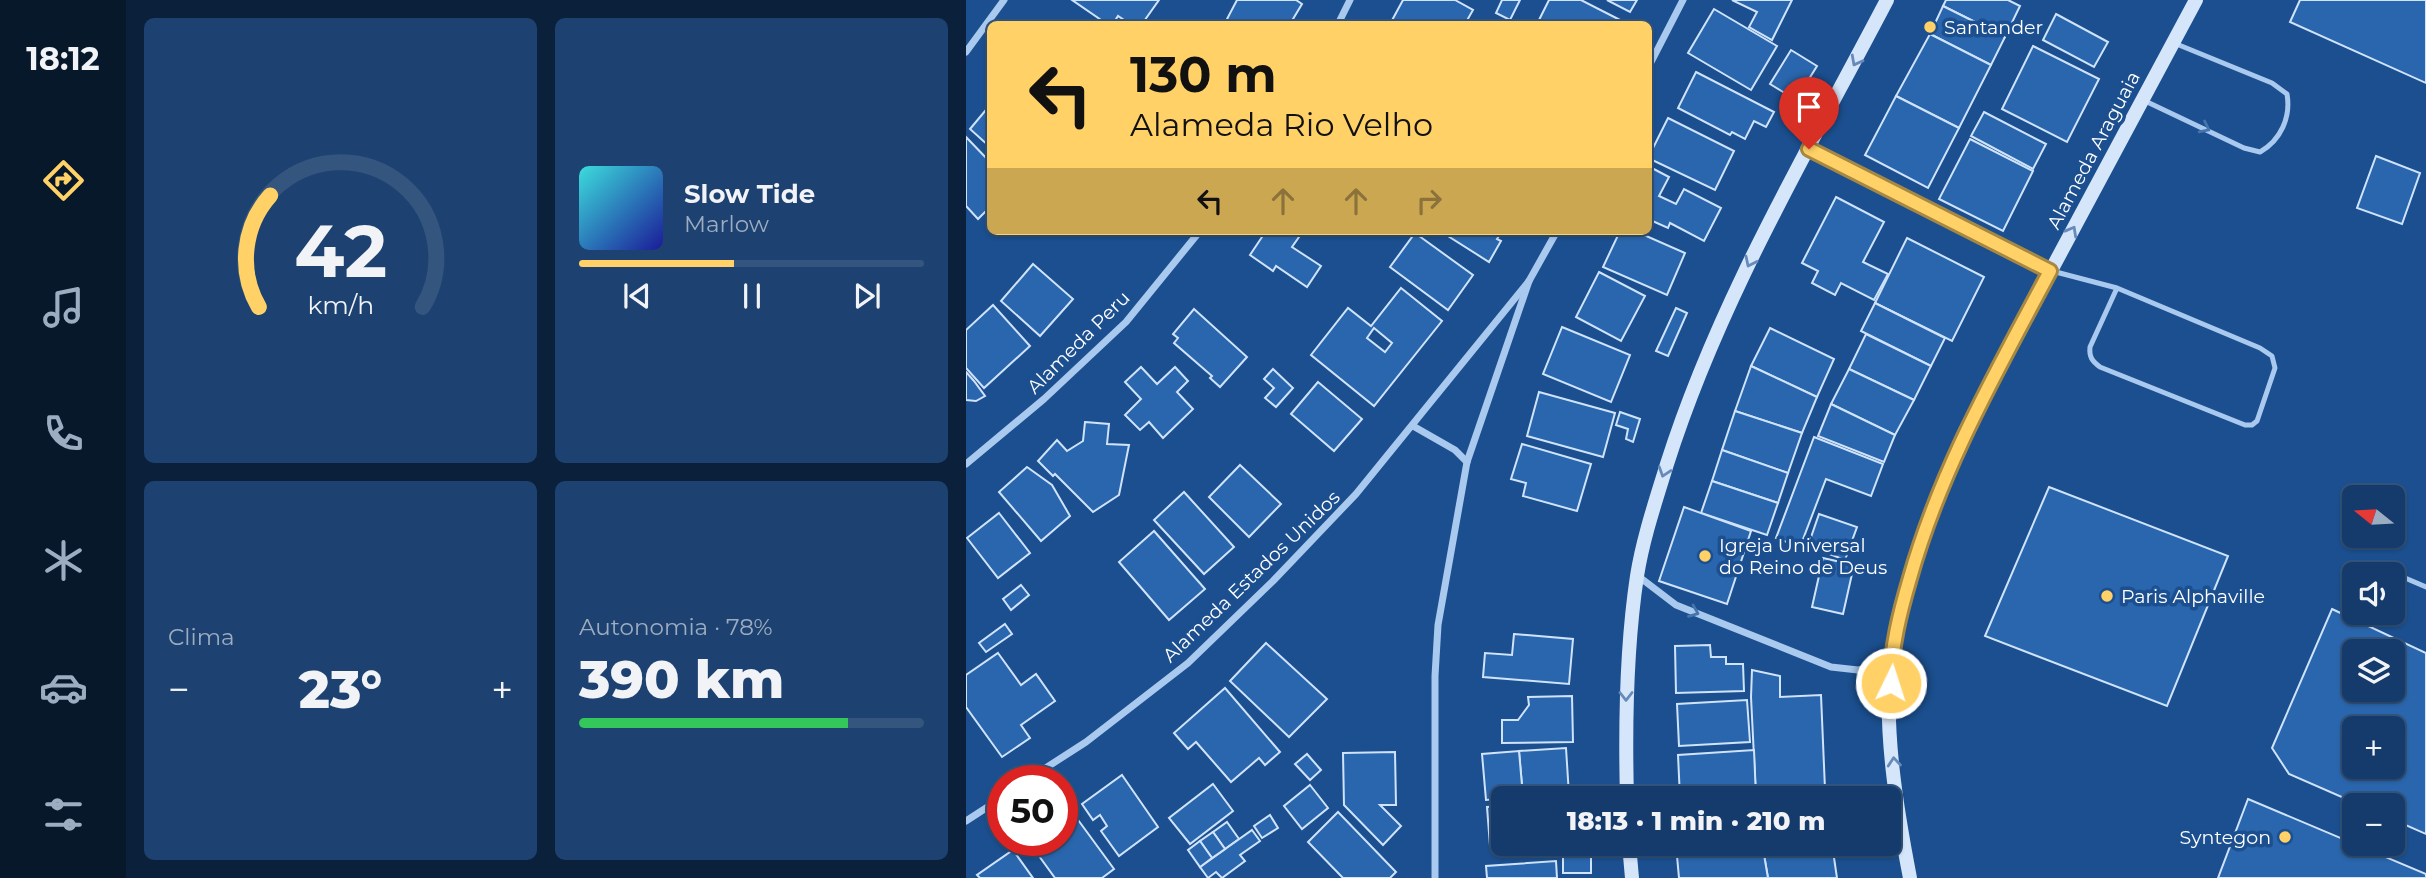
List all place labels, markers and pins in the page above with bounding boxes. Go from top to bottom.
place label: Santander [1944,16,2043,39]
marker: Santander [1922,19,1938,35]
pin [1779,77,1839,149]
place label: Igreja Universal do Reino de Deus [1719,534,1887,579]
marker: Igreja Universal do Reino de Deus [1697,548,1713,564]
place label: Paris Alphaville [2121,585,2265,608]
marker: Paris Alphaville [2099,588,2115,604]
place label: Syntegon [2180,826,2271,849]
marker: Syntegon [2277,829,2293,845]

